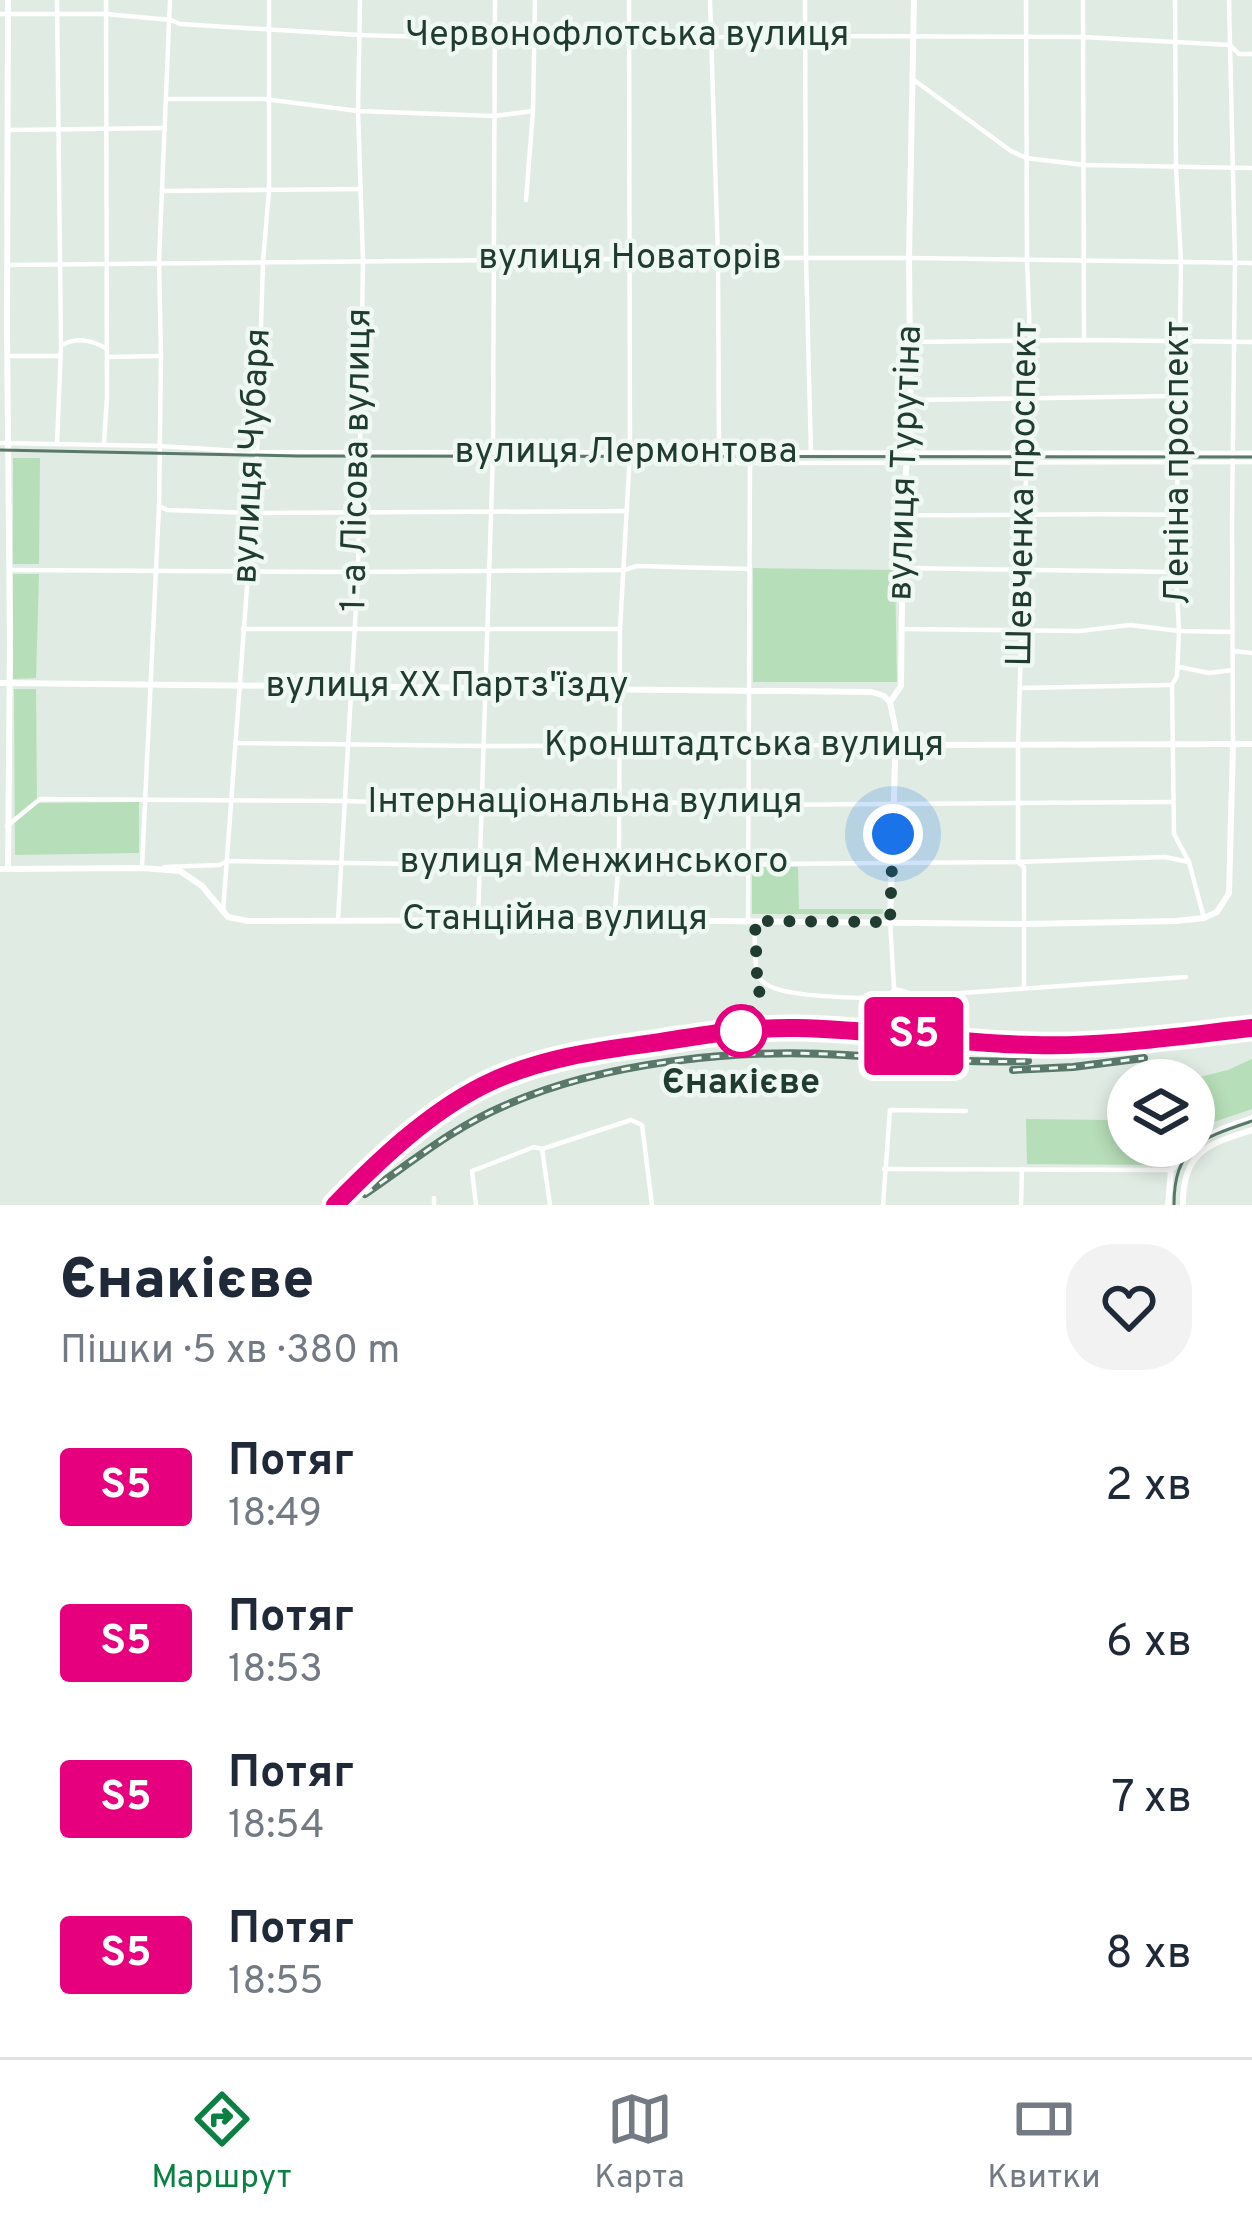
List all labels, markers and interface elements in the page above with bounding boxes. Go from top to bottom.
street label: Червонофлотська вулиця [405,13,849,59]
street label: вулиця Новаторів [478,236,782,282]
street label: 1-а Лісова вулиця [332,308,384,612]
street label: Шевченка проспект [998,321,1050,667]
street label: Леніна проспект [1156,321,1202,605]
street label: вулиця Турутіна [878,324,934,602]
street label: вулиця Чубаря [223,327,283,585]
street label: вулиця Лермонтова [455,430,797,476]
street label: вулиця XX Партз'їзду [266,664,628,710]
street label: Кронштадтська вулиця [544,723,944,769]
street label: Інтернаціональна вулиця [367,780,803,826]
your location [863,804,923,864]
street label: вулиця Менжинського [400,840,788,886]
street label: Станційна вулиця [402,897,708,943]
line badge: S5 [860,997,968,1075]
marker: Єнакієве [716,1006,766,1056]
text: S5 [888,1009,940,1062]
map controls [1107,1059,1215,1167]
button: layers [1107,1059,1215,1167]
place label: Єнакієве [662,1061,820,1107]
button: heart [1066,1244,1192,1370]
text: Єнакієве [60,1247,314,1319]
text: Пішки · 5 хв · 380 m [60,1328,400,1377]
text: Потяг [228,1434,354,1491]
text: 2 хв [1105,1459,1192,1516]
text: S5 [100,1460,152,1513]
text: 18:49 [228,1491,322,1540]
text: Потяг [228,1590,354,1647]
text: 6 хв [1106,1615,1192,1672]
text: S5 [100,1616,152,1669]
text: 18:53 [228,1647,323,1696]
text: Потяг [228,1746,354,1803]
text: 7 хв [1111,1771,1192,1828]
text: S5 [100,1772,152,1825]
text: 18:54 [228,1803,324,1852]
text: Потяг [228,1902,354,1959]
text: 8 хв [1105,1927,1192,1984]
text: S5 [100,1928,152,1981]
text: 18:55 [228,1959,324,2008]
tab: Маршрут [151,2086,292,2200]
tab: Карта [594,2086,685,2200]
tab: Квитки [987,2086,1101,2200]

